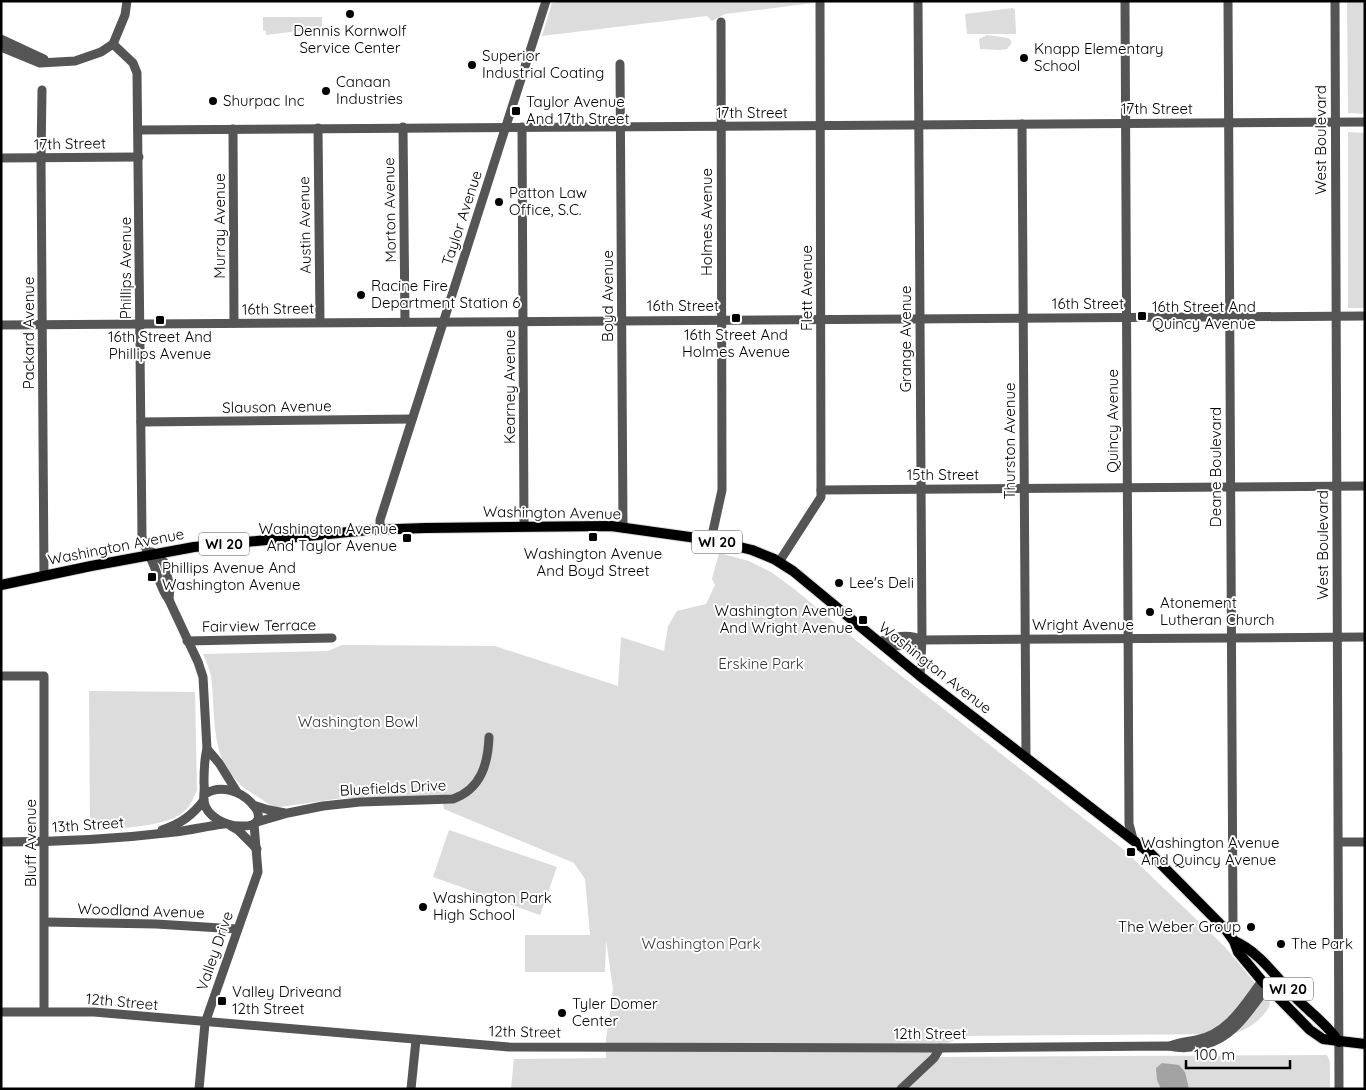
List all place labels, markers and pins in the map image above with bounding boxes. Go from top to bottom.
marker: Dennis Kornwolf Service Center [344,8,356,20]
place label: Dennis Kornwolf Service Center [293,21,407,57]
place label: Knapp Elementary School [1034,39,1164,75]
place label: Superior Industrial Coating [482,46,604,82]
marker: Knapp Elementary School [1018,52,1030,64]
marker: Superior Industrial Coating [466,59,478,71]
place label: Canaan Industries [336,72,403,108]
marker: Canaan Industries [320,85,332,97]
place label: Shurpac Inc [223,91,305,110]
place label: Taylor Avenue And 17th Street [526,92,630,128]
marker: Shurpac Inc [207,95,219,107]
marker: Taylor Avenue And 17th Street [510,105,522,117]
place label: Patton Law Office, S.C. [509,183,587,219]
marker: Patton Law Office, S.C. [493,196,505,208]
place label: Racine Fire Department Station 6 [371,276,520,312]
marker: Racine Fire Department Station 6 [355,289,367,301]
place label: 16th Street And Quincy Avenue [1152,297,1256,333]
marker: 16th Street And Quincy Avenue [1136,310,1148,322]
marker: 16th Street And Holmes Avenue [730,312,742,324]
marker: 16th Street And Phillips Avenue [154,314,166,326]
place label: 16th Street And Holmes Avenue [682,325,790,361]
place label: 16th Street And Phillips Avenue [108,327,212,363]
place label: Washington Avenue And Taylor Avenue [259,519,397,555]
marker: Washington Avenue And Boyd Street [587,531,599,543]
marker: Washington Avenue And Taylor Avenue [401,532,413,544]
place label: Washington Avenue And Boyd Street [524,544,662,580]
place label: Phillips Avenue And Washington Avenue [162,558,300,594]
marker: Phillips Avenue And Washington Avenue [146,571,158,583]
place label: Lee's Deli [849,573,914,592]
marker: Lee's Deli [833,577,845,589]
place label: Atonement Lutheran Church [1160,593,1275,629]
place label: Washington Avenue And Wright Avenue [715,601,853,637]
marker: Atonement Lutheran Church [1144,606,1156,618]
marker: Washington Avenue And Wright Avenue [857,614,869,626]
place label: Washington Avenue And Quincy Avenue [1141,833,1279,869]
marker: Washington Avenue And Quincy Avenue [1125,846,1137,858]
place label: Washington Park High School [433,888,552,924]
marker: Washington Park High School [417,901,429,913]
place label: The Weber Group [1118,917,1241,936]
marker: The Weber Group [1245,921,1257,933]
place label: The Park [1291,934,1353,953]
marker: The Park [1275,938,1287,950]
place label: Valley Driveand 12th Street [232,982,342,1018]
place label: Tyler Domer Center [572,994,658,1030]
marker: Valley Driveand 12th Street [216,995,228,1007]
marker: Tyler Domer Center [556,1007,568,1019]

